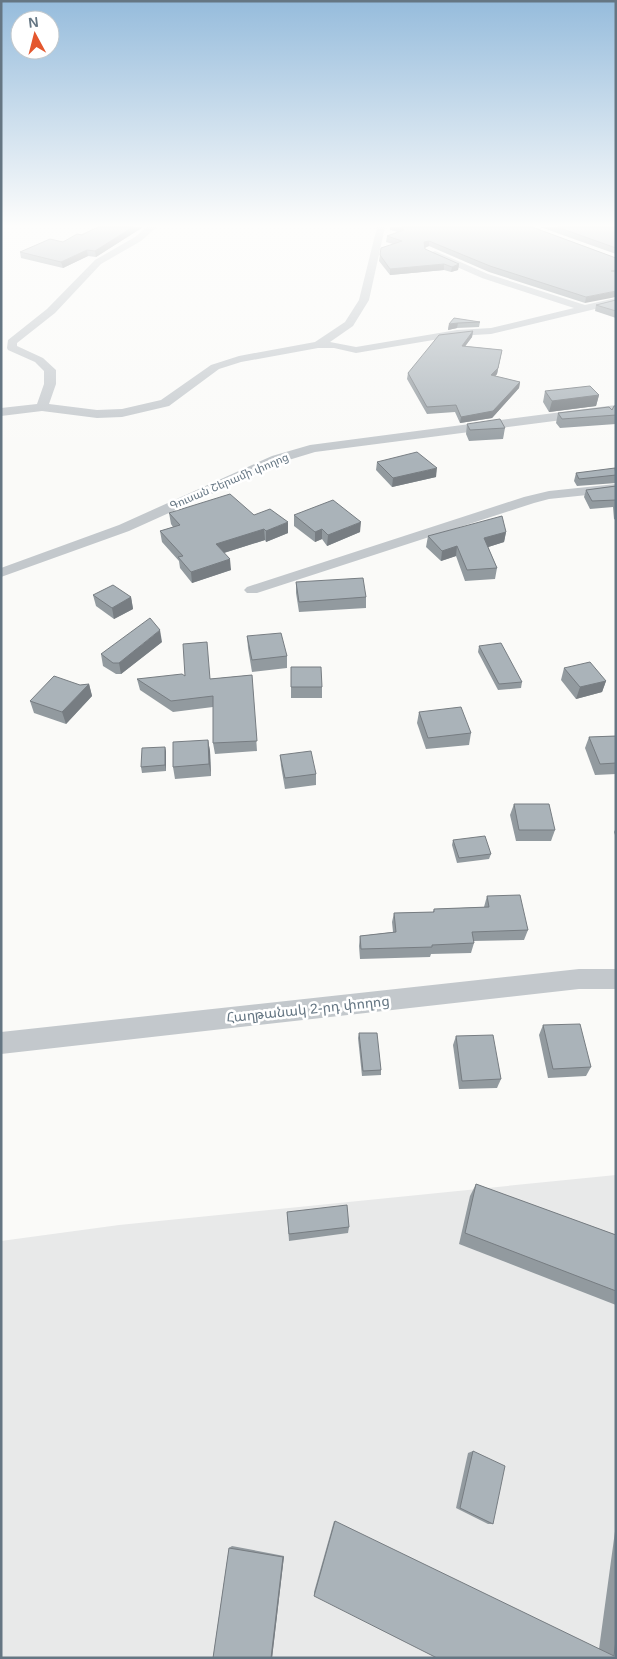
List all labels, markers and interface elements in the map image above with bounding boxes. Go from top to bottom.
north arrow [10,10,60,60]
text: N [27,14,39,31]
street label: Գուսան Շերամի փողոց [168,451,291,512]
street label: Հաղթանակ 2-րդ փողոց [226,992,390,1026]

